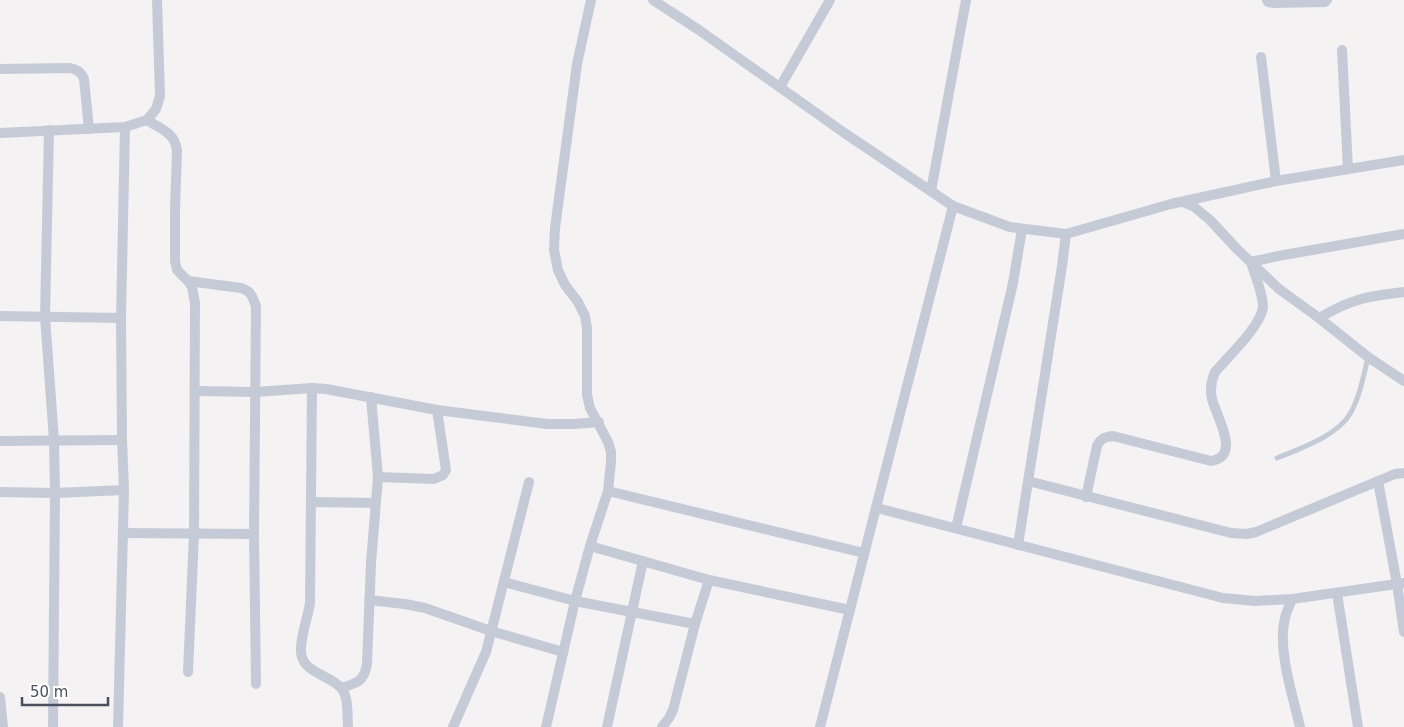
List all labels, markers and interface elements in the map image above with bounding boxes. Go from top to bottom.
scale bar [22,674,109,706]
text: 50 m [30,683,68,701]

